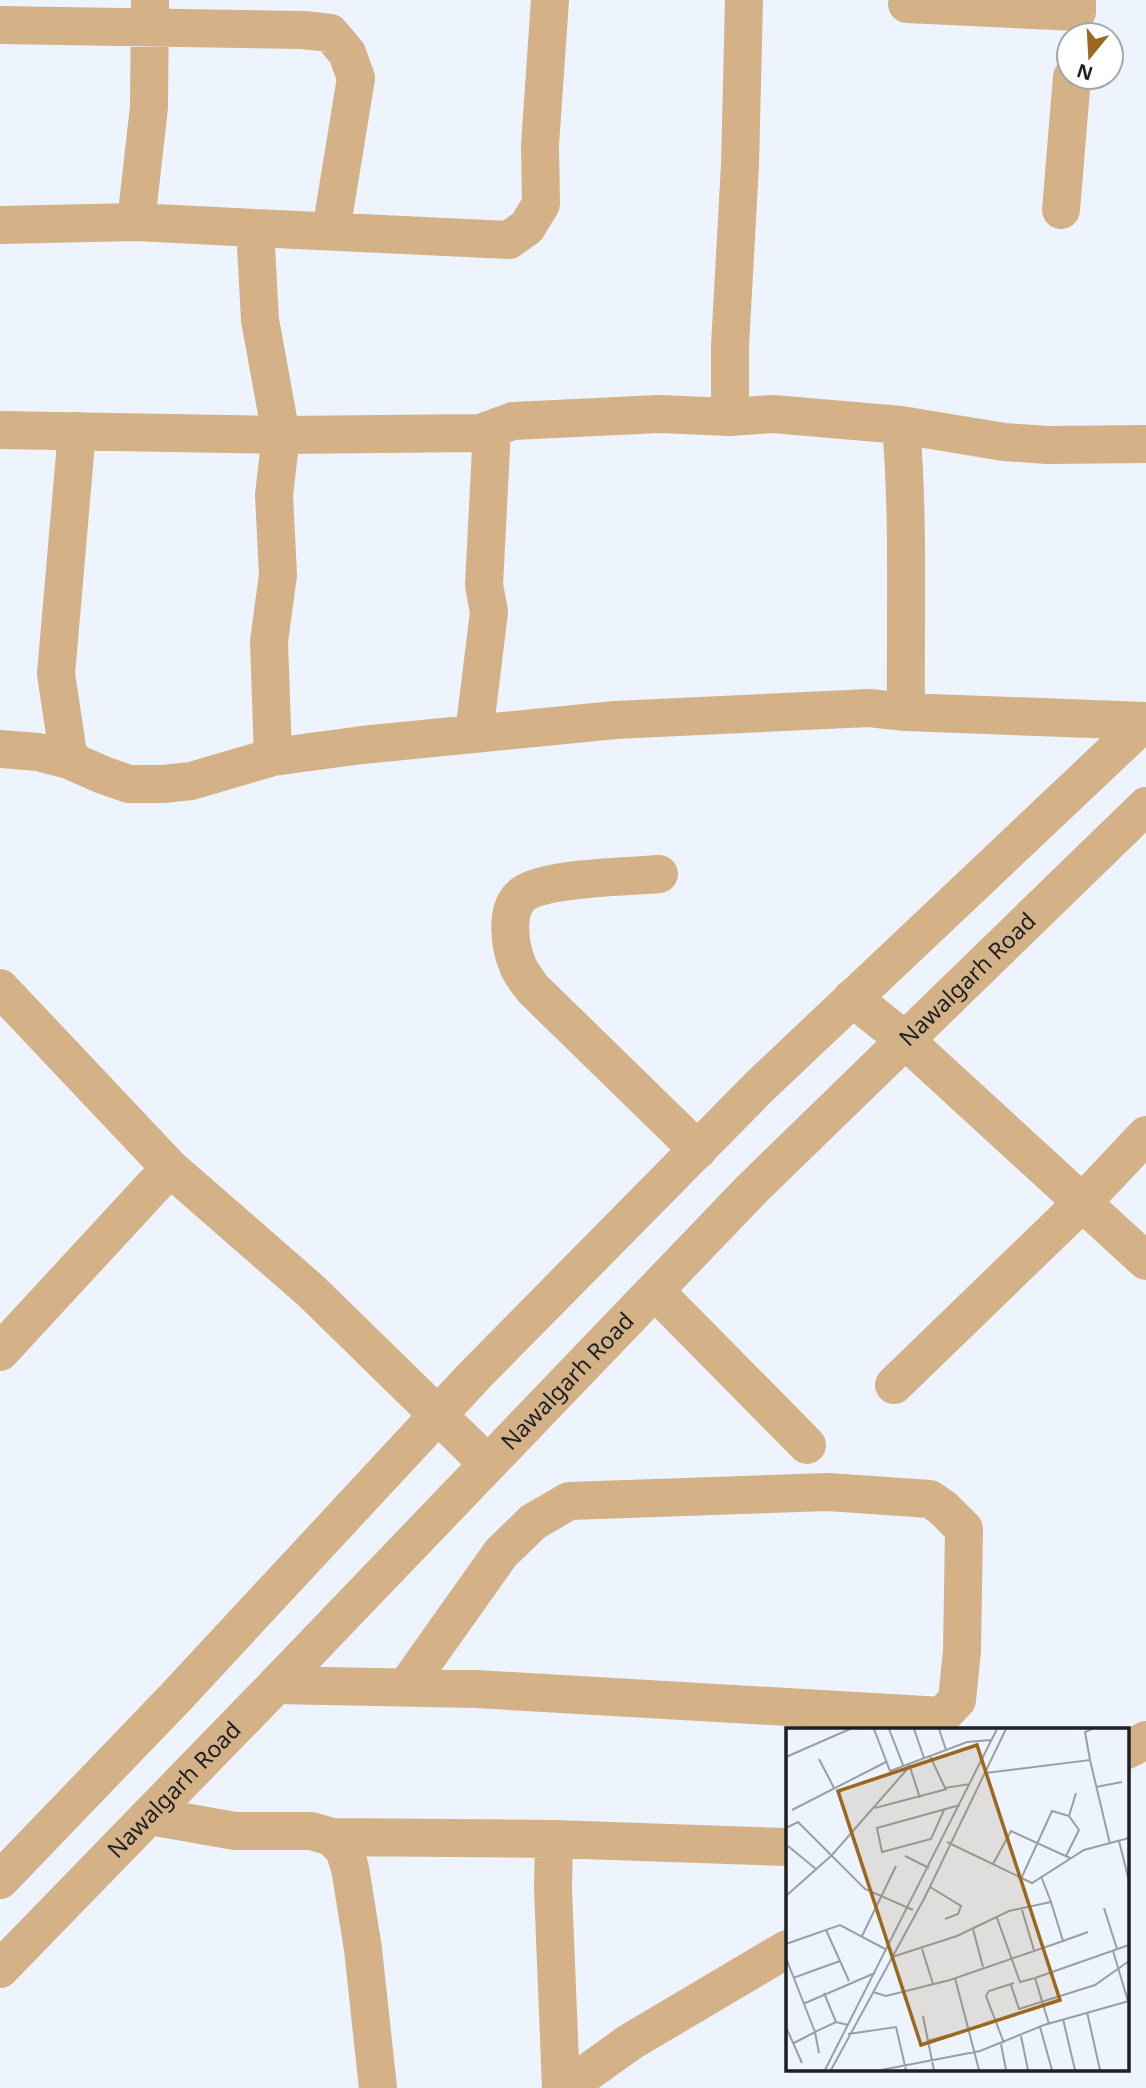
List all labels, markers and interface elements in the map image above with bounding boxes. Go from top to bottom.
north arrow [1055,21,1125,91]
text: N [1073,57,1096,87]
street label: Nawalgarh Road [891,905,1042,1053]
street label: Nawalgarh Road [493,1305,640,1456]
street label: Nawalgarh Road [100,1714,247,1864]
inset map [786,1728,1128,2070]

